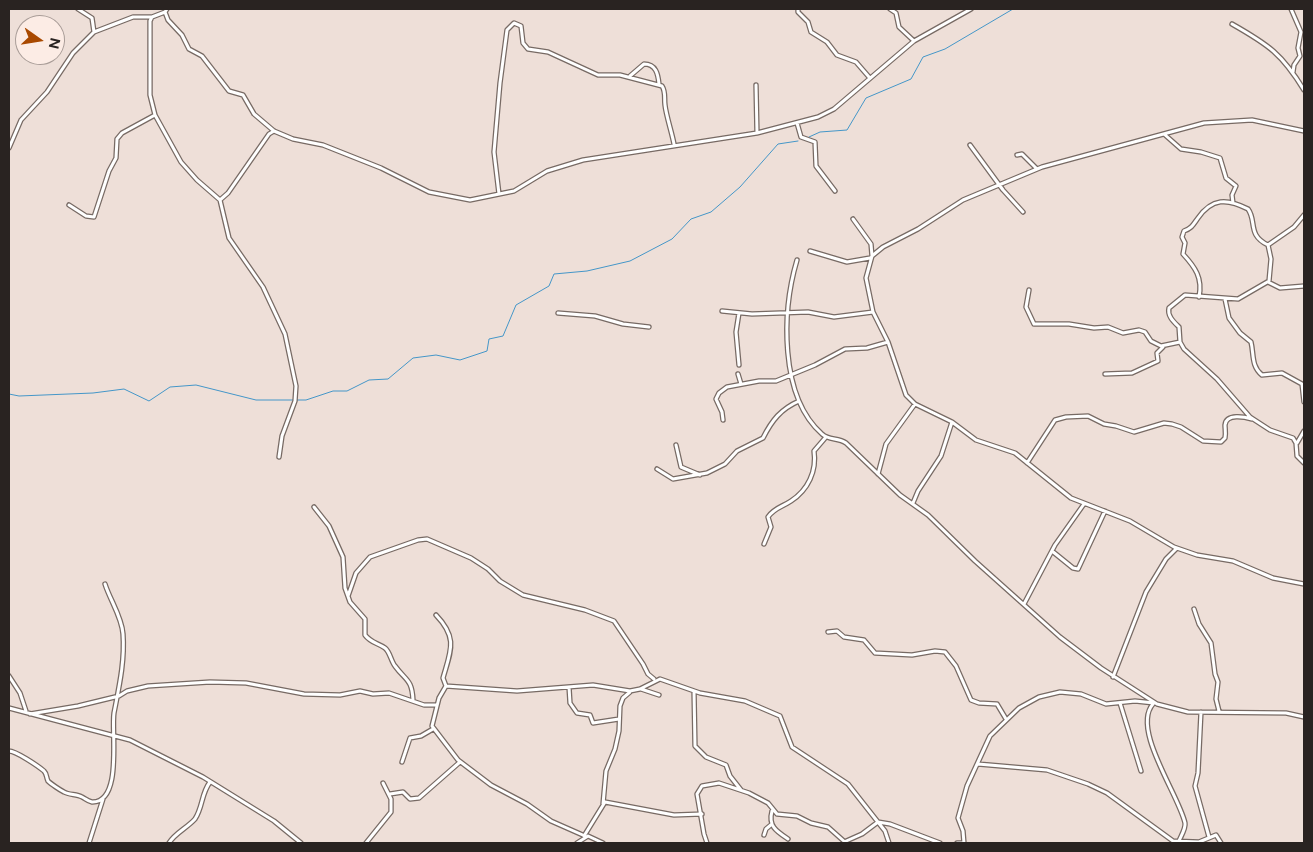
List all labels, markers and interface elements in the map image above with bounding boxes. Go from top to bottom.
north arrow [15,15,65,65]
text: N [45,36,64,50]

